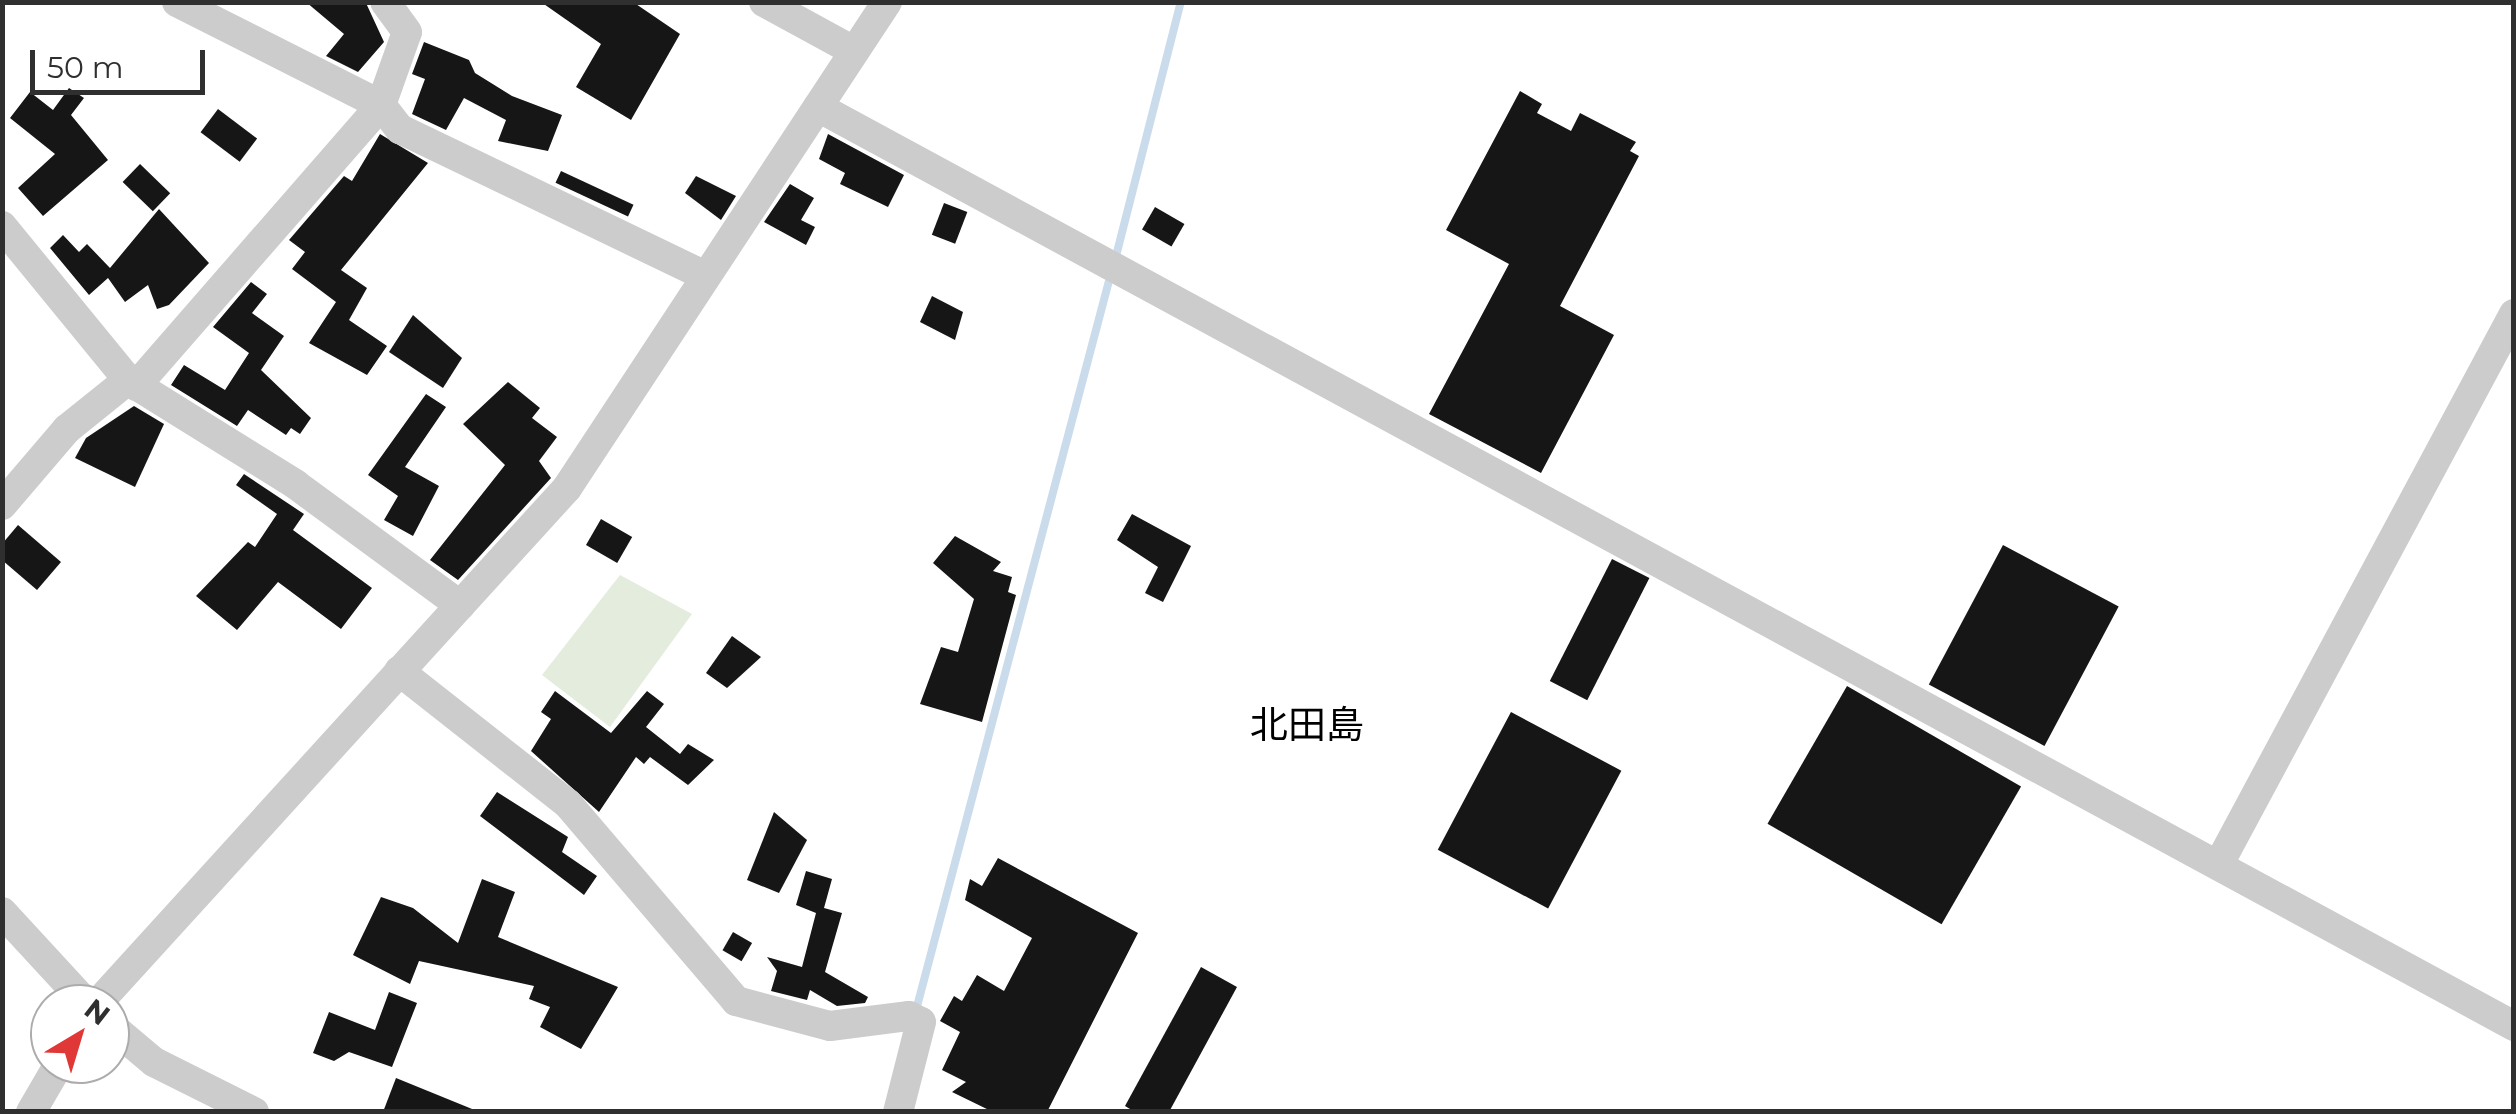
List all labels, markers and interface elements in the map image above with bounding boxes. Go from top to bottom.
scale bar [35,30,210,92]
text: 50 m [47,49,124,86]
district label: 北田島 [1250,702,1364,748]
north arrow [30,984,130,1084]
text: N [78,992,117,1032]

